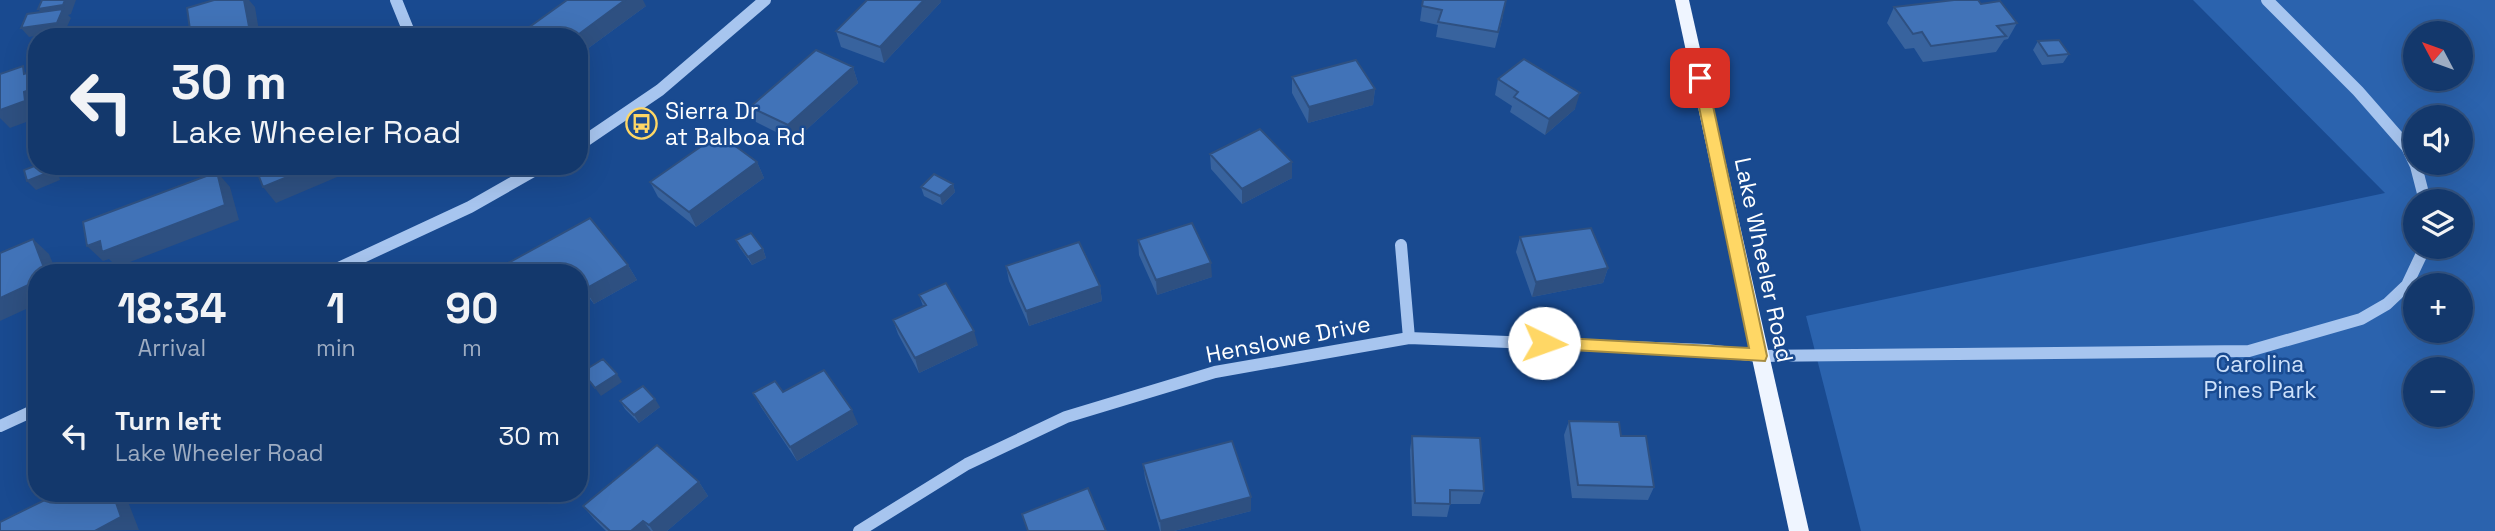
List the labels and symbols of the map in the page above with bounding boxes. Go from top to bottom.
north arrow [2403,21,2473,91]
pin [1670,48,1730,108]
place label: Sierra Dr at Balboa Rd [665,96,806,152]
bus stop icon: Sierra Dr at Balboa Rd [625,107,659,141]
street label: Lake Wheeler Road [1728,155,1800,365]
position arrow [1507,306,1581,380]
street label: Henslowe Drive [1203,308,1373,370]
park label: Carolina Pines Park [2203,349,2317,405]

